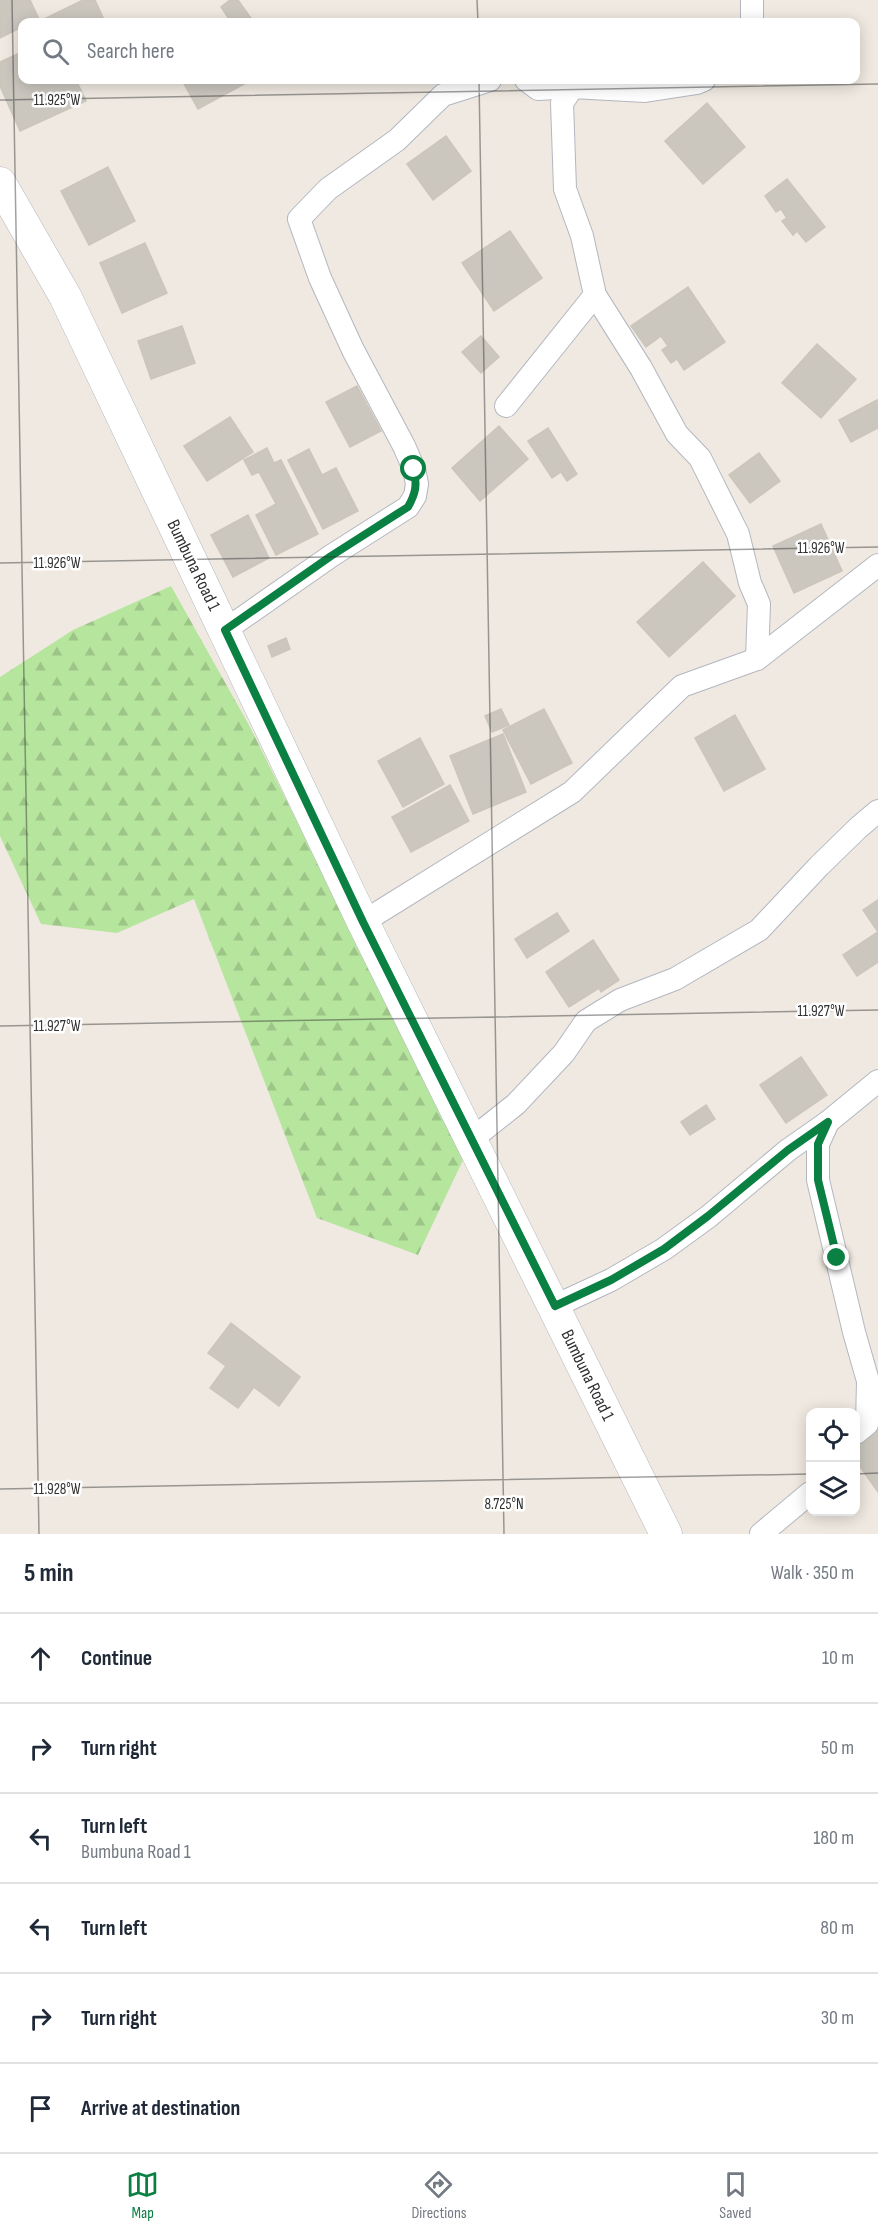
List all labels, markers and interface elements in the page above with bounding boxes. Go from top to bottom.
search box [18,18,860,84]
icon: search [39,35,72,68]
text: Search here [87,38,174,65]
text: 11.925°W [34,91,80,110]
route start [400,455,426,481]
street label: Bumbuna Road 1 [162,516,225,615]
text: 11.926°W [797,539,845,558]
text: 11.926°W [33,554,81,573]
text: 11.927°W [797,1002,845,1021]
text: 11.927°W [33,1017,81,1036]
route end [823,1244,849,1270]
street label: Bumbuna Road 1 [556,1326,619,1425]
map controls [806,1408,860,1516]
button: locate [806,1408,860,1462]
button: layers [806,1462,860,1516]
text: 11.928°W [34,1480,81,1499]
text: 8.725°N [484,1495,524,1514]
text: 5 min [24,1558,74,1589]
text: Walk · 350 m [771,1561,854,1585]
icon: ahead [24,1642,57,1675]
text: Continue [81,1645,152,1672]
text: 10 m [822,1646,854,1670]
icon: right [24,1732,57,1765]
text: Turn right [81,1735,157,1762]
text: 50 m [821,1736,854,1760]
text: Turn left [81,1813,147,1840]
icon: left [24,1822,57,1855]
text: 180 m [813,1826,854,1850]
text: Bumbuna Road 1 [81,1840,191,1864]
icon: left [24,1912,57,1945]
text: Turn left [81,1915,147,1942]
text: 80 m [820,1916,854,1940]
icon: right [24,2002,57,2035]
text: Turn right [81,2005,157,2032]
text: 30 m [821,2006,854,2030]
icon: arrive [24,2092,57,2125]
text: Arrive at destination [81,2095,240,2122]
tab: Map [126,2168,159,2223]
tab: Directions [411,2168,467,2223]
tab: Saved [719,2168,752,2223]

